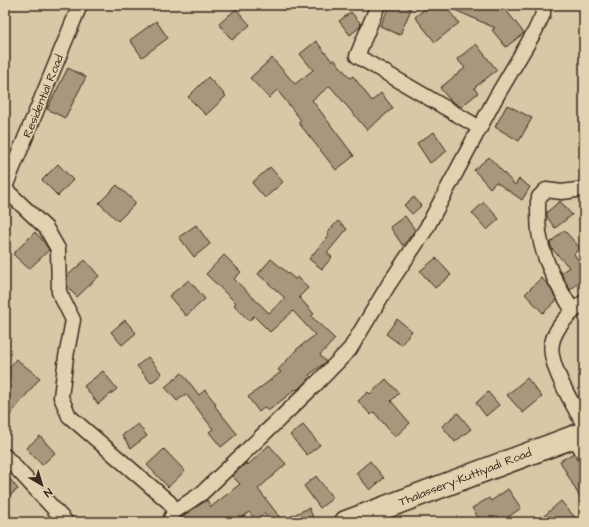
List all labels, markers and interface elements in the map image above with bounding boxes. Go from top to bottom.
street label: Residential Road [19,52,68,140]
street label: Thalassery-Kuttiyadi Road [396,444,534,512]
north arrow [22,465,62,505]
text: N [40,484,55,501]

